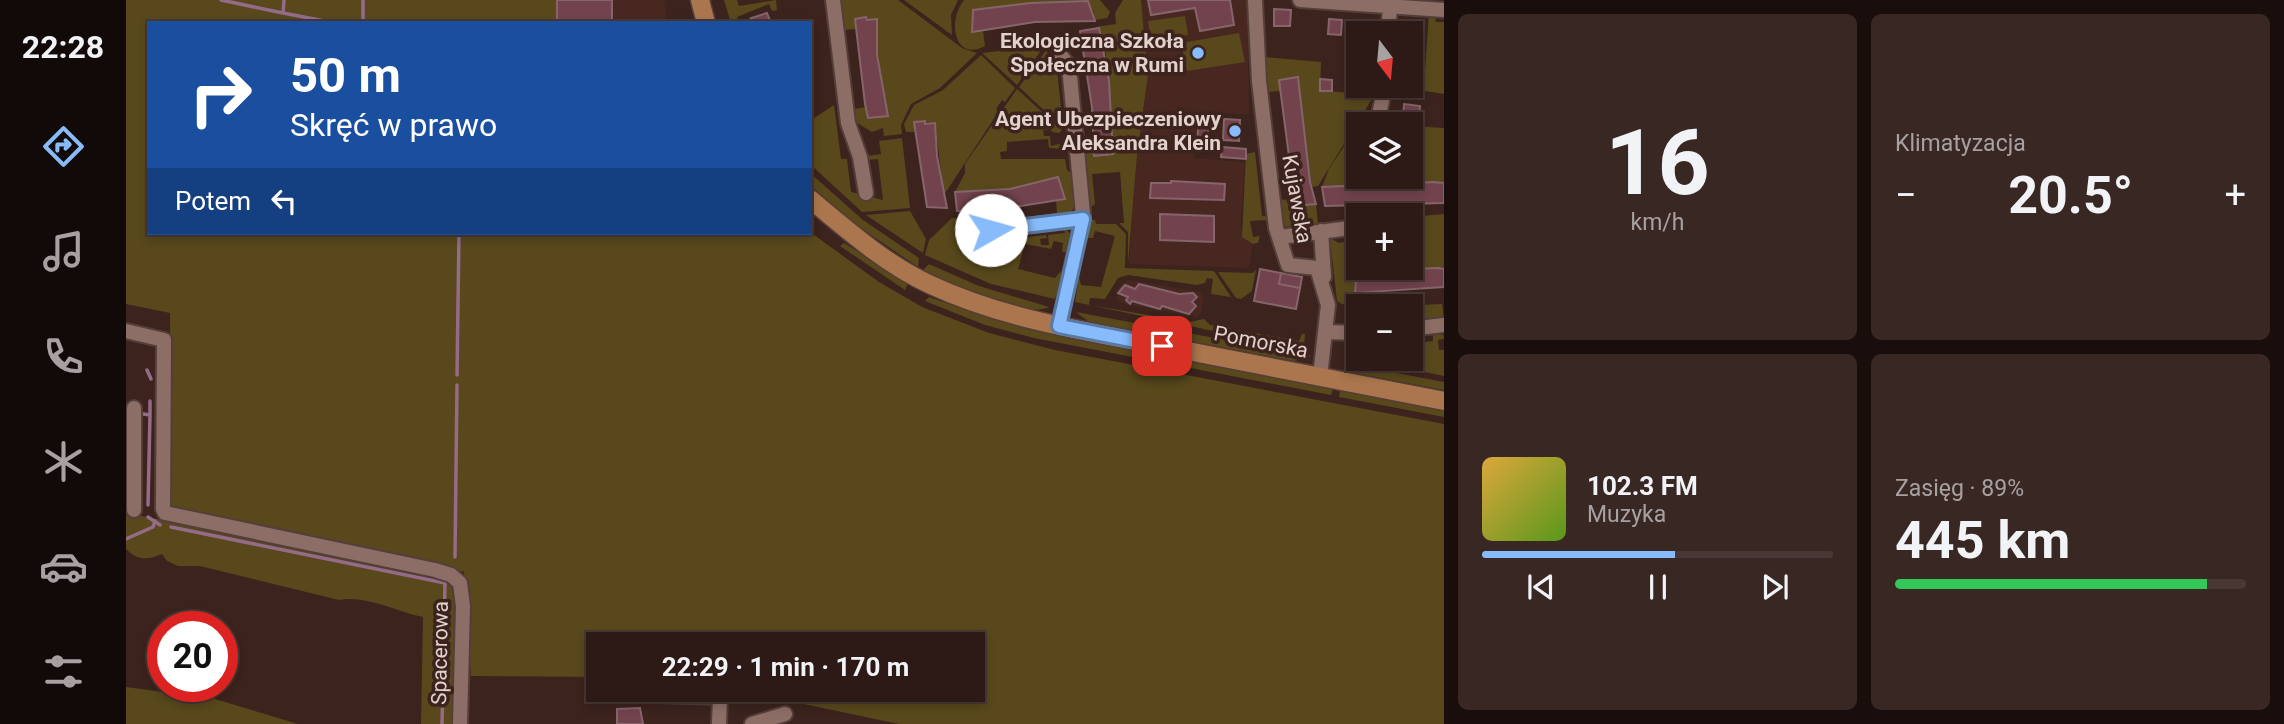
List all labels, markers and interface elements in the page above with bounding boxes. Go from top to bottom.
north arrow [1346,21,1423,98]
map controls [1346,21,1423,371]
text: 22:28 [22,28,104,66]
place label: Ekologiczna Szkoła Społeczna w Rumi [1000,29,1184,77]
marker: Ekologiczna Szkoła Społeczna w Rumi [1190,45,1206,61]
text: 50 m [290,47,401,104]
icon: right [175,49,266,140]
text: Skręć w prawo [290,106,497,144]
place label: Agent Ubezpieczeniowy Aleksandra Klein [995,107,1221,155]
text: 16 [1605,110,1710,216]
button: layers [1346,112,1423,189]
icon: directions [39,122,88,171]
marker: Agent Ubezpieczeniowy Aleksandra Klein [1227,123,1243,139]
text: Klimatyzacja [1895,130,2026,157]
street label: Kujawska [1277,153,1317,245]
text: 20.5° [2008,165,2133,226]
text: − [1895,173,1917,217]
text: + [2224,173,2246,217]
icon: left [265,182,303,220]
text: Potem [175,186,251,216]
position arrow [954,193,1028,267]
button: + [1346,203,1423,280]
text: km/h [1631,209,1685,236]
icon: music [39,227,88,276]
button: − [1346,294,1423,371]
pin [1132,316,1192,376]
street label: Pomorska [1212,321,1310,363]
icon: arrive [1143,327,1181,365]
icon: phone [39,332,88,381]
icon: climate [39,437,88,486]
text: 102.3 FM [1587,471,1698,501]
text: Zasięg · 89% [1895,475,2024,502]
text: Muzyka [1587,501,1666,528]
text: 445 km [1895,510,2070,571]
icon: car [39,542,88,591]
icon: previous [1522,568,1560,606]
icon: pause [1639,568,1677,606]
icon: next [1756,568,1794,606]
street label: Spacerowa [427,601,453,705]
speed limit sign: 20 [147,611,238,702]
icon: filters [39,647,88,696]
text: 22:29 · 1 min · 170 m [662,652,909,682]

